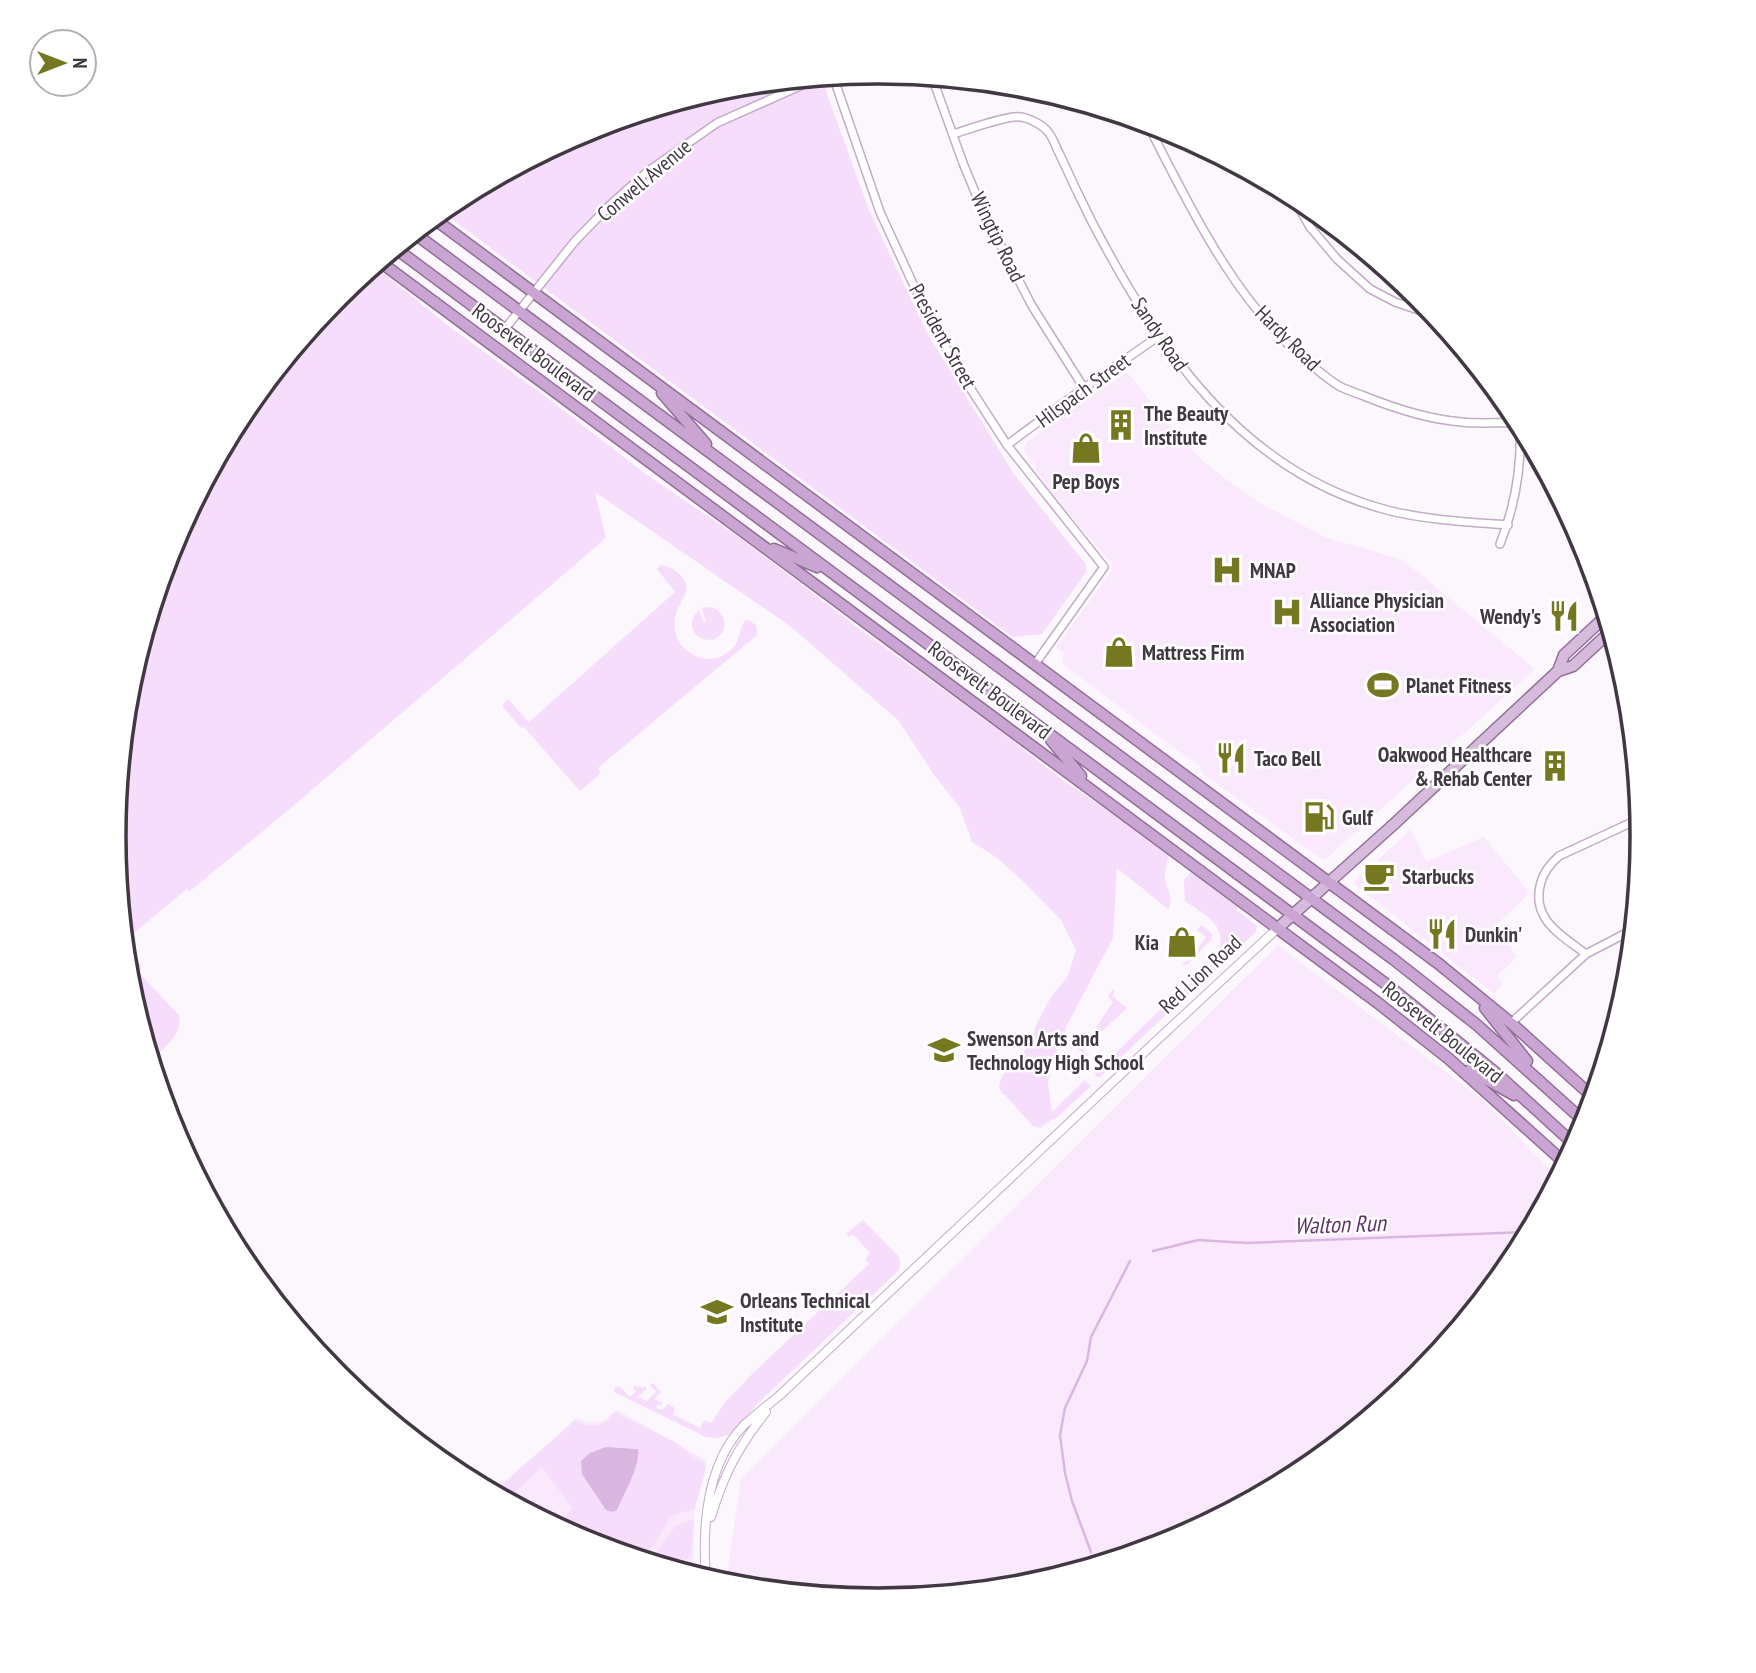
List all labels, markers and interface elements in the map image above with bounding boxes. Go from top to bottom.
north arrow [28,28,98,98]
text: N [68,58,92,68]
street label: Conwell Avenue [591,133,697,227]
street label: Wingtip Road [965,188,1031,286]
street label: President Street [903,279,983,393]
street label: Sandy Road [1126,292,1194,376]
street label: Roosevelt Boulevard [467,297,601,407]
street label: Hardy Road [1249,299,1327,377]
street label: Hilspach Street [1031,347,1136,433]
place label: The Beauty Institute [1144,400,1229,451]
building icon: The Beauty Institute [1104,408,1138,442]
shop icon: Pep Boys [1069,431,1103,465]
place label: Pep Boys [1052,468,1120,495]
hospital icon: MNAP [1210,553,1244,587]
place label: MNAP [1250,557,1296,584]
place label: Alliance Physician Association [1309,587,1444,638]
hospital icon: Alliance Physician Association [1270,595,1304,629]
restaurant icon: Wendy's [1547,599,1581,633]
place label: Wendy's [1479,603,1541,630]
street label: Roosevelt Boulevard [923,635,1057,745]
shop icon: Mattress Firm [1102,635,1136,669]
place label: Mattress Firm [1142,639,1245,666]
sports icon: Planet Fitness [1366,668,1400,702]
place label: Planet Fitness [1406,672,1511,699]
restaurant icon: Taco Bell [1214,741,1248,775]
place label: Oakwood Healthcare & Rehab Center [1378,741,1533,792]
place label: Taco Bell [1254,745,1322,772]
building icon: Oakwood Healthcare & Rehab Center [1538,749,1572,783]
fuel station icon: Gulf [1302,800,1336,834]
place label: Gulf [1342,804,1374,831]
cafe icon: Starbucks [1362,859,1396,893]
place label: Starbucks [1402,863,1474,890]
restaurant icon: Dunkin' [1425,917,1459,951]
place label: Dunkin' [1465,921,1522,948]
shop icon: Kia [1165,925,1199,959]
place label: Kia [1135,929,1159,956]
street label: Red Lion Road [1153,929,1247,1019]
street label: Roosevelt Boulevard [1377,975,1509,1089]
place label: Swenson Arts and Technology High School [967,1025,1145,1076]
school or university icon: Swenson Arts and Technology High School [927,1033,961,1067]
water label: Walton Run [1294,1208,1388,1240]
place label: Orleans Technical Institute [740,1287,871,1338]
school or university icon: Orleans Technical Institute [700,1295,734,1329]

